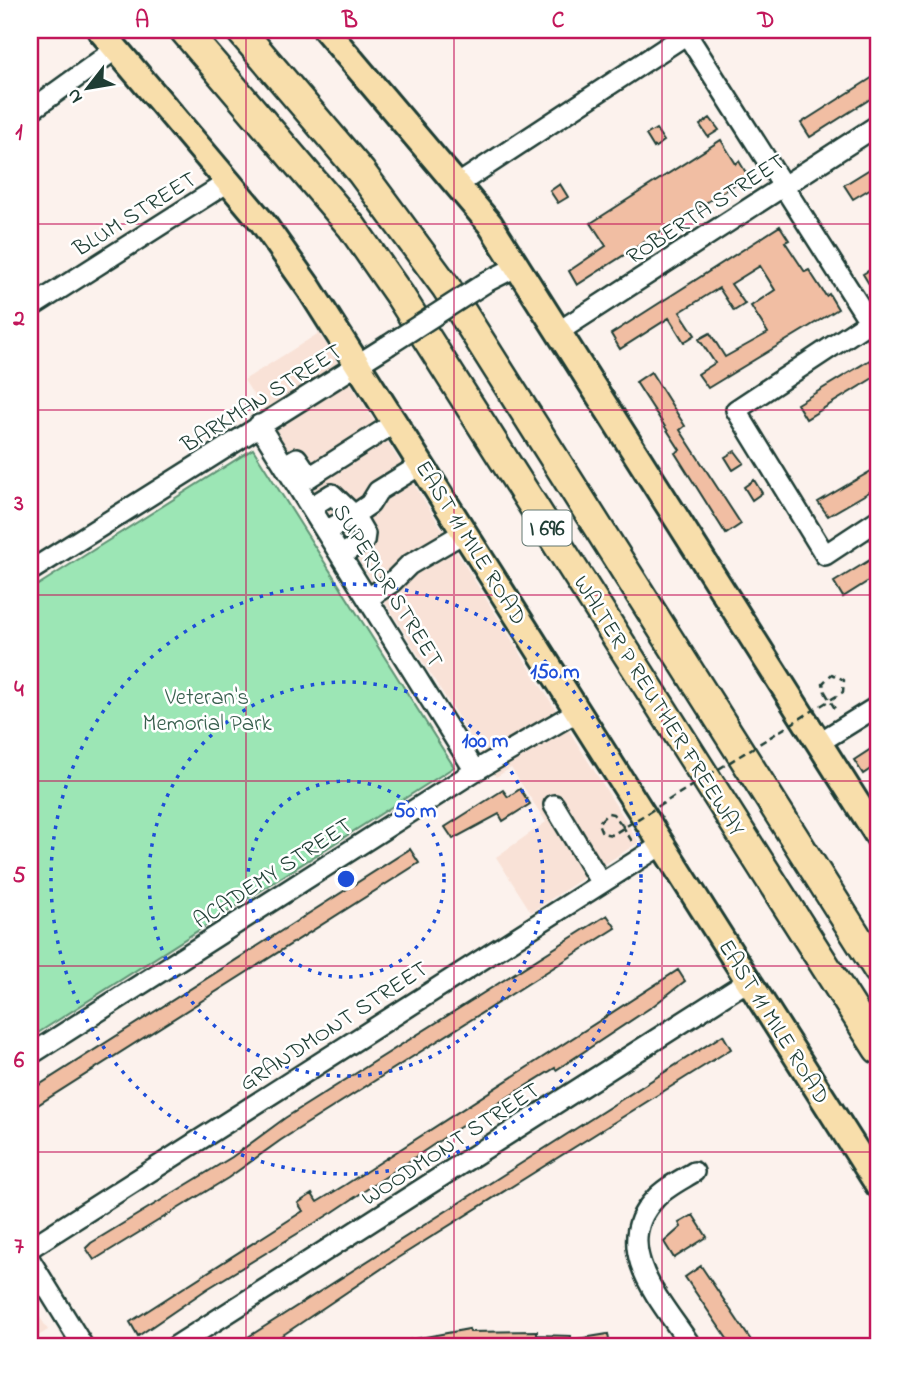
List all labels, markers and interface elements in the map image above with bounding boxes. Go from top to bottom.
text: A [135,5,149,38]
text: B [341,5,358,38]
text: C [552,5,565,38]
text: D [757,5,774,38]
north arrow [52,52,122,122]
text: N [61,83,90,108]
text: 1 [15,117,23,150]
street label: ROBERTA STREET [620,146,792,274]
street label: BLUM STREET [66,164,203,267]
text: 2 [12,303,25,336]
street label: BARKMAN STREET [174,336,349,463]
street label: EAST 11 MILE ROAD [406,455,534,632]
text: 3 [13,488,24,521]
street label: SUPERIOR STREET [323,498,450,674]
road number: I 696 [522,510,572,546]
street label: WALTER P REUTHER FREEWAY [564,570,752,843]
text: 150 m [530,658,580,688]
text: 4 [14,674,24,707]
park label: Veteran's Memorial Park [143,682,272,741]
text: 100 m [462,727,508,757]
text: 50 m [394,797,436,827]
street label: ACADEMY STREET [187,810,359,938]
text: 5 [12,860,26,893]
centre of rings [334,867,358,891]
street label: EAST 11 MILE ROAD [709,934,837,1111]
street label: GRANDMONT STREET [234,954,435,1101]
text: 6 [14,1045,25,1078]
street label: WOODMONT STREET [356,1075,547,1215]
text: 7 [14,1231,24,1264]

